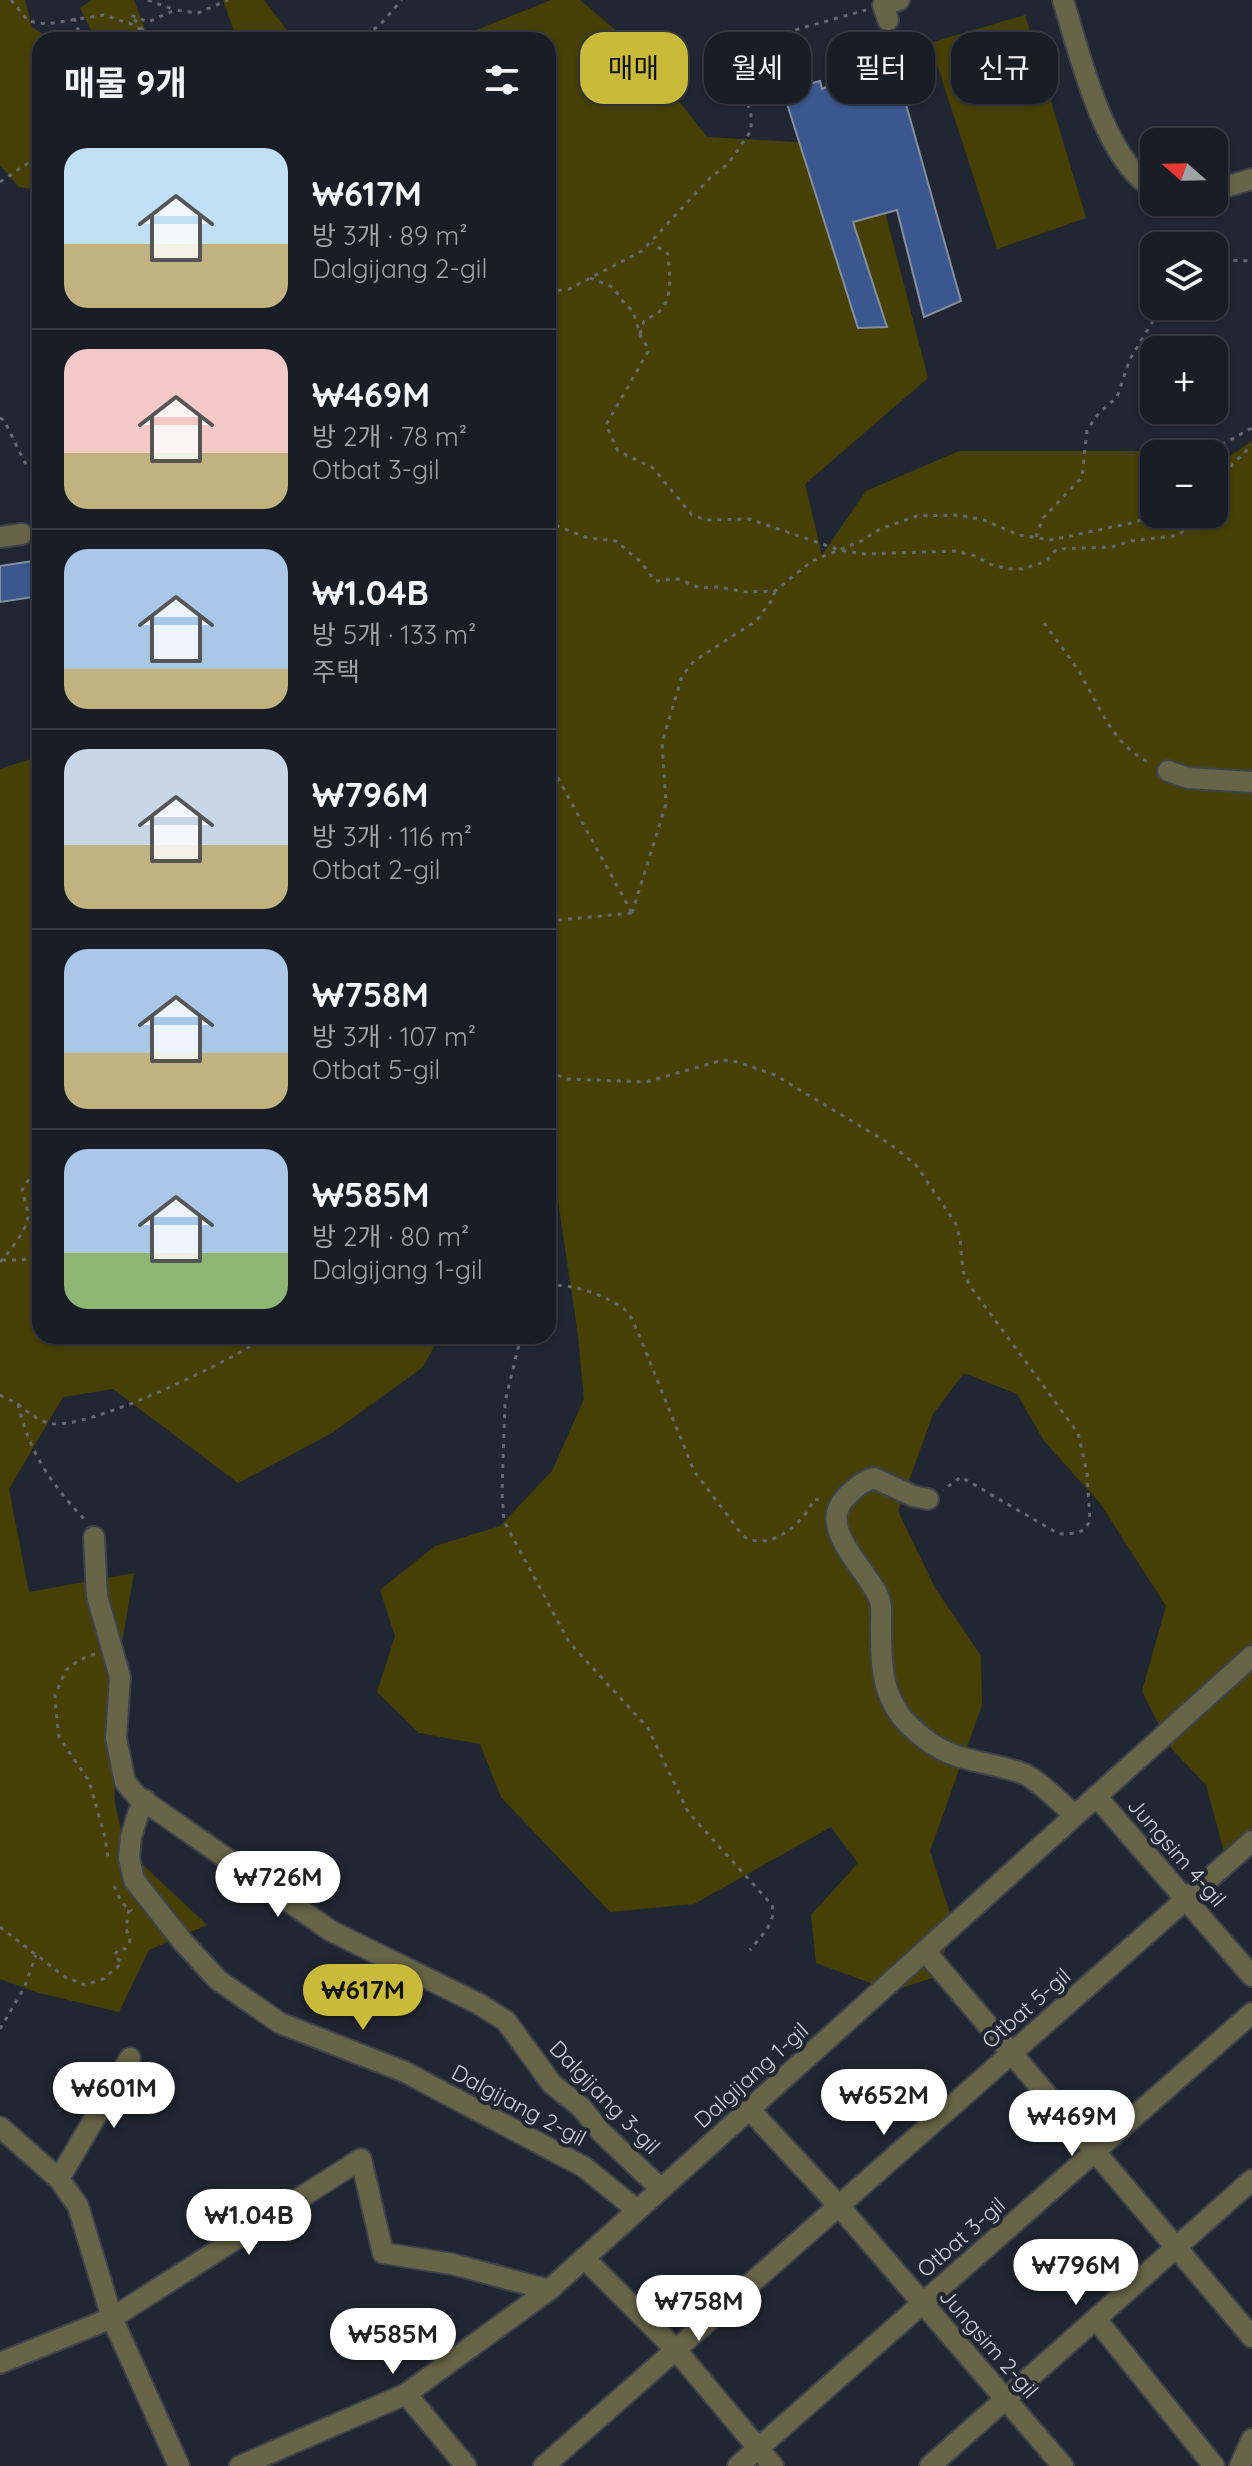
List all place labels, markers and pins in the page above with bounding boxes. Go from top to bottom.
pin: ₩726M [222,1851,334,1919]
pin: ₩617M [307,1964,419,2032]
pin: ₩601M [58,2062,170,2130]
pin: ₩652M [828,2069,940,2137]
pin: ₩469M [1016,2090,1128,2158]
pin: ₩1.04B [184,2189,314,2257]
pin: ₩796M [1020,2239,1132,2307]
pin: ₩758M [643,2275,755,2343]
pin: ₩585M [337,2308,449,2376]

